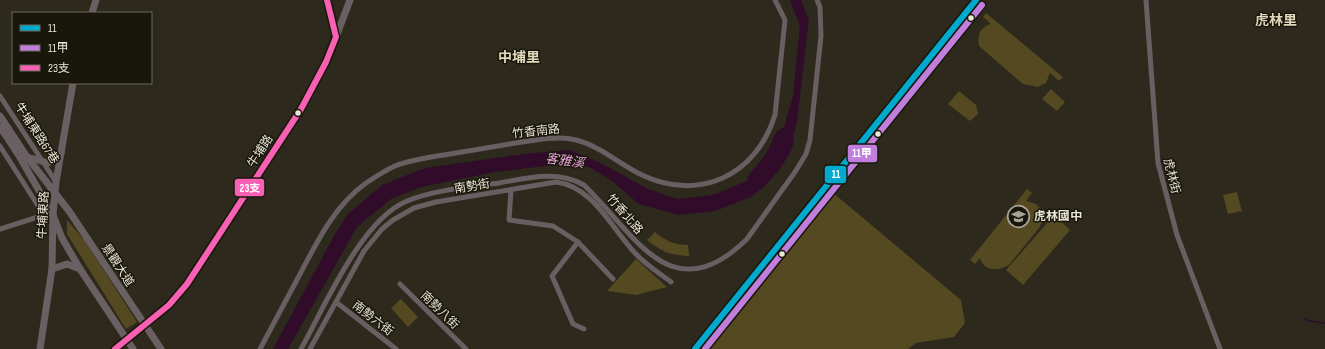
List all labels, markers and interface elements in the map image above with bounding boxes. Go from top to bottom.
legend [12,12,152,84]
district label: 虎林里 [1255,12,1297,29]
unlabelled marker [966,13,976,23]
text: 11 [48,21,57,36]
text: 11甲 [48,41,68,56]
district label: 中埔里 [498,49,540,66]
text: 23支 [48,61,70,76]
street label: 牛埔東路67巷 [11,100,62,167]
unlabelled marker [293,108,303,118]
street label: 竹香南路 [511,122,561,141]
unlabelled marker [873,129,883,139]
street label: 牛埔路 [244,132,277,170]
line badge: 11甲 [847,144,878,163]
text: 11甲 [852,147,872,160]
water label: 客雅溪 [544,150,587,172]
street label: 虎林街 [1160,157,1183,195]
line badge: 11 [824,165,847,184]
text: 11 [832,168,841,181]
street label: 南勢街 [453,176,491,197]
line badge: 23支 [234,178,265,197]
text: 23支 [240,182,260,195]
street label: 牛埔東路 [35,191,52,239]
street label: 竹香北路 [603,191,646,237]
school or university icon: 虎林國中 [1006,203,1032,229]
place label: 虎林國中 [1034,209,1082,224]
street label: 景觀大道 [98,241,137,289]
unlabelled marker [777,249,787,259]
street label: 南勢八街 [417,288,462,332]
street label: 南勢六街 [349,298,396,339]

